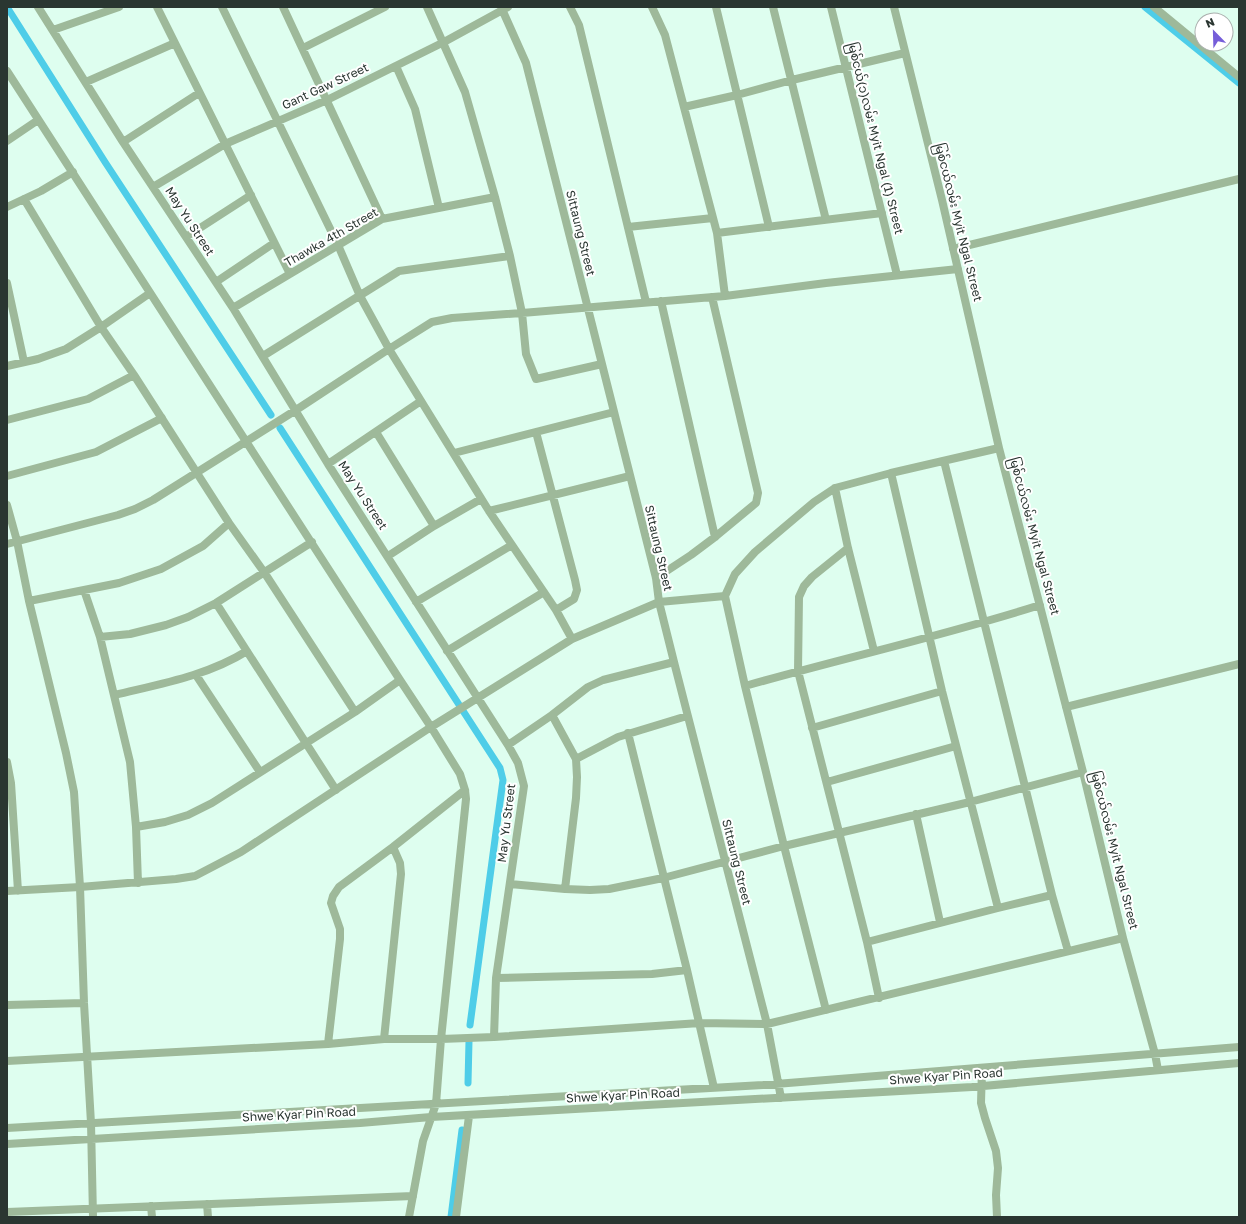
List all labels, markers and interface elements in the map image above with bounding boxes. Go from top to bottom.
north arrow [1194,12,1234,52]
text: N [1204,15,1216,30]
street label: မြစ်ငယ်(၁)လမ်း Myit Ngal (1) Street [842,40,908,236]
street label: Gant Gaw Street [279,59,371,113]
street label: မြစ်ငယ်လမ်း Myit Ngal Street [929,141,987,304]
street label: May Yu Street [162,184,218,259]
street label: Sittaung Street [563,189,599,278]
street label: Thawka 4th Street [281,204,381,270]
street label: မြစ်ငယ်လမ်း Myit Ngal Street [1004,455,1064,618]
street label: May Yu Street [335,458,391,533]
street label: Sittaung Street [642,504,676,593]
street label: မြစ်ငယ်လမ်း Myit Ngal Street [1085,769,1143,932]
street label: May Yu Street [494,783,518,863]
street label: Sittaung Street [719,818,755,907]
street label: Shwe Kyar Pin Road [889,1065,1003,1087]
street label: Shwe Kyar Pin Road [566,1085,680,1105]
street label: Shwe Kyar Pin Road [242,1104,356,1124]

